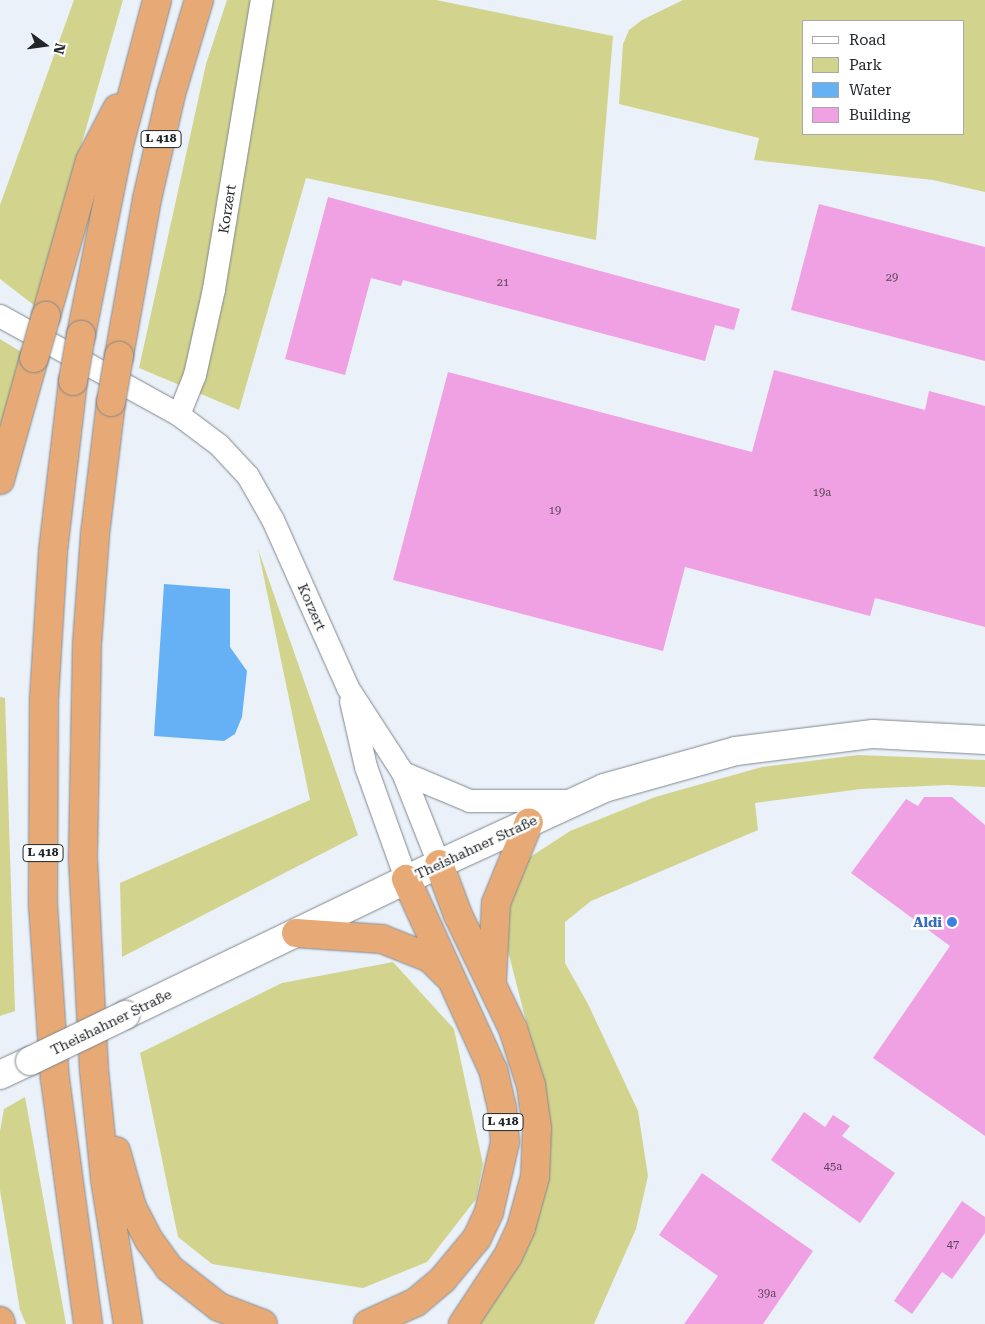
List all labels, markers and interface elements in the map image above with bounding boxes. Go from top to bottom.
north arrow [20,20,70,70]
legend [802,20,965,135]
text: Road [849,31,886,49]
text: N [50,41,69,56]
text: Park [849,56,882,74]
text: Water [849,81,891,99]
text: Building [849,106,910,124]
road number: L 418 [140,130,182,148]
street label: Korzert [215,183,239,235]
house number: 29 [886,271,898,285]
house number: 21 [497,276,509,290]
house number: 19a [813,486,831,500]
house number: 19 [549,504,561,518]
street label: Korzert [294,581,330,633]
street label: Theishahner Straße [412,811,540,883]
road number: L 418 [22,844,64,862]
place label: Aldi [913,914,942,930]
marker: Aldi [946,916,958,928]
street label: Theishahner Straße [48,985,174,1059]
road number: L 418 [482,1112,524,1132]
house number: 45a [824,1160,842,1174]
house number: 47 [947,1238,959,1252]
house number: 39a [758,1287,776,1301]

